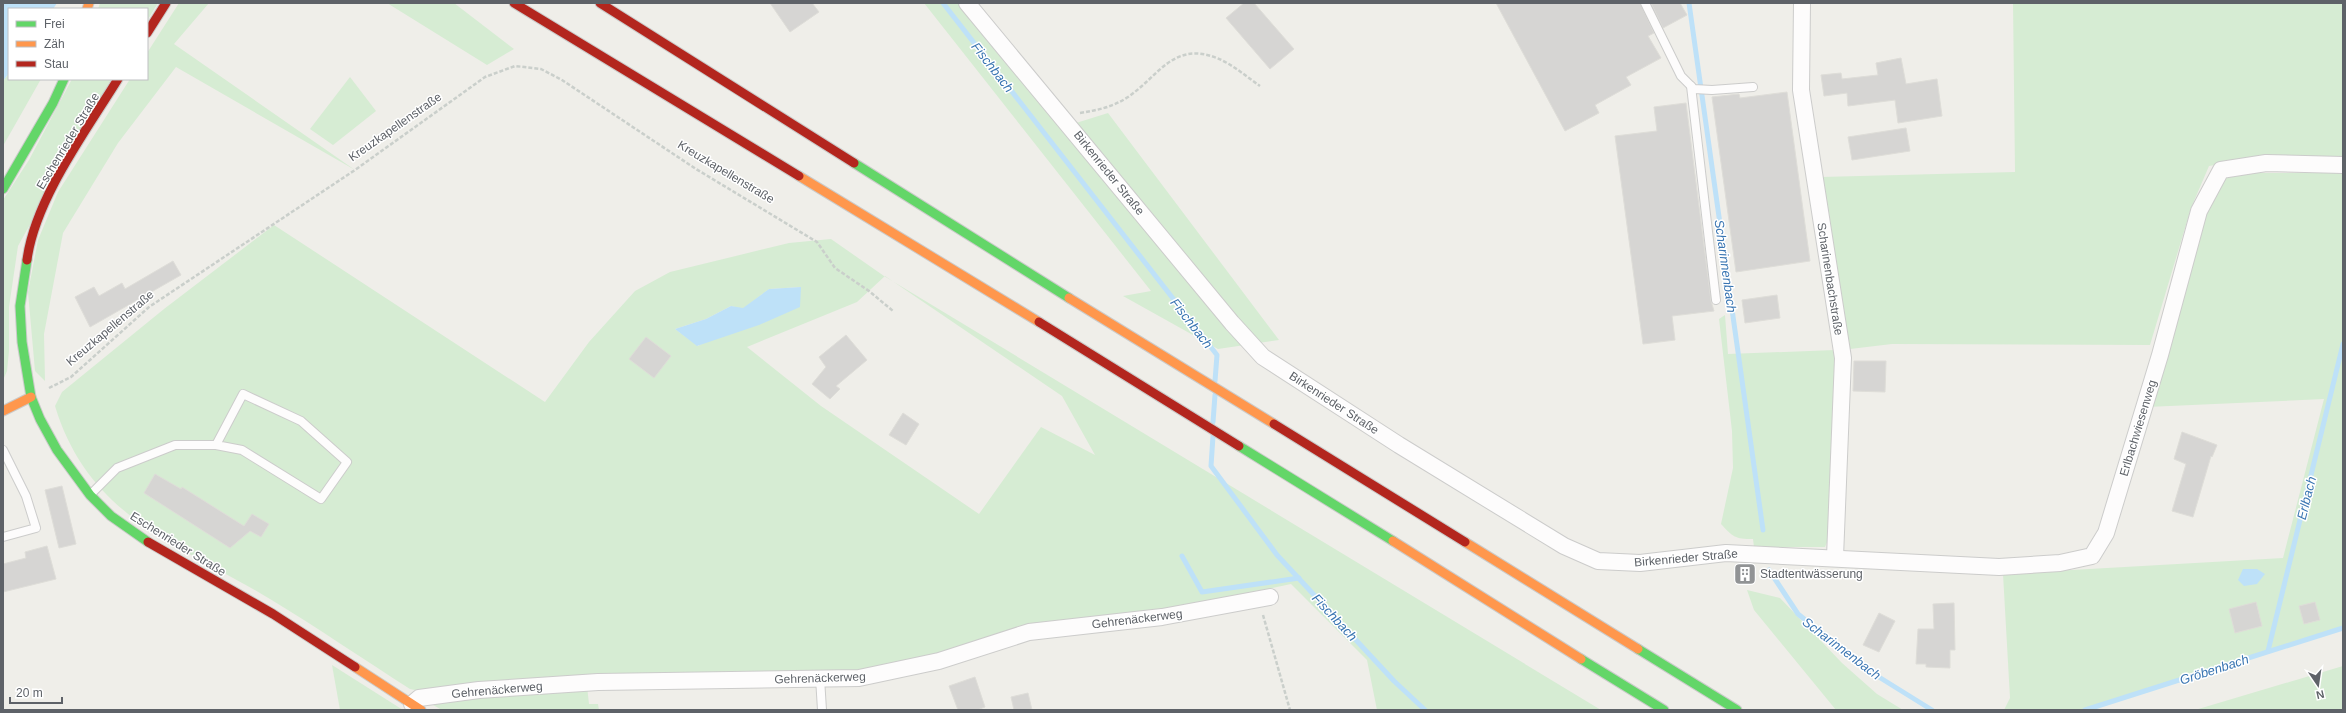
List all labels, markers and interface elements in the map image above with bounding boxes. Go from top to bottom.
legend [8,8,148,80]
text: Frei [44,17,65,31]
text: Zäh [44,37,65,51]
water label: Fischbach [968,39,1017,95]
text: Stau [44,57,69,71]
street label: Eschenrieder Straße [34,90,103,192]
street label: Kreuzkapellenstraße [346,90,444,164]
street label: Birkenrieder Straße [1071,128,1147,218]
street label: Kreuzkapellenstraße [675,138,777,207]
water label: Scharinnenbach [1712,218,1739,314]
street label: Scharinenbachstraße [1814,222,1846,337]
street label: Kreuzkapellenstraße [63,287,157,369]
water label: Fischbach [1167,295,1216,351]
street label: Birkenrieder Straße [1287,369,1382,437]
street label: Erlbachwiesenweg [2117,378,2159,478]
water label: Erlbach [2294,475,2319,521]
street label: Eschenrieder Straße [128,509,229,579]
street label: Birkenrieder Straße [1634,546,1739,570]
building icon: Stadtentwässerung [1732,561,1758,587]
place label: Stadtentwässerung [1760,567,1863,581]
water label: Fischbach [1309,591,1360,644]
street label: Gehrenäckerweg [1091,606,1183,632]
water label: Scharinnenbach [1800,614,1884,683]
water label: Gröbenbach [2178,651,2251,688]
north arrow [2298,665,2338,705]
street label: Gehrenäckerweg [774,669,866,687]
scale bar [10,679,62,705]
street label: Gehrenäckerweg [451,679,543,701]
text: 20 m [16,686,43,700]
text: N [2315,688,2325,701]

